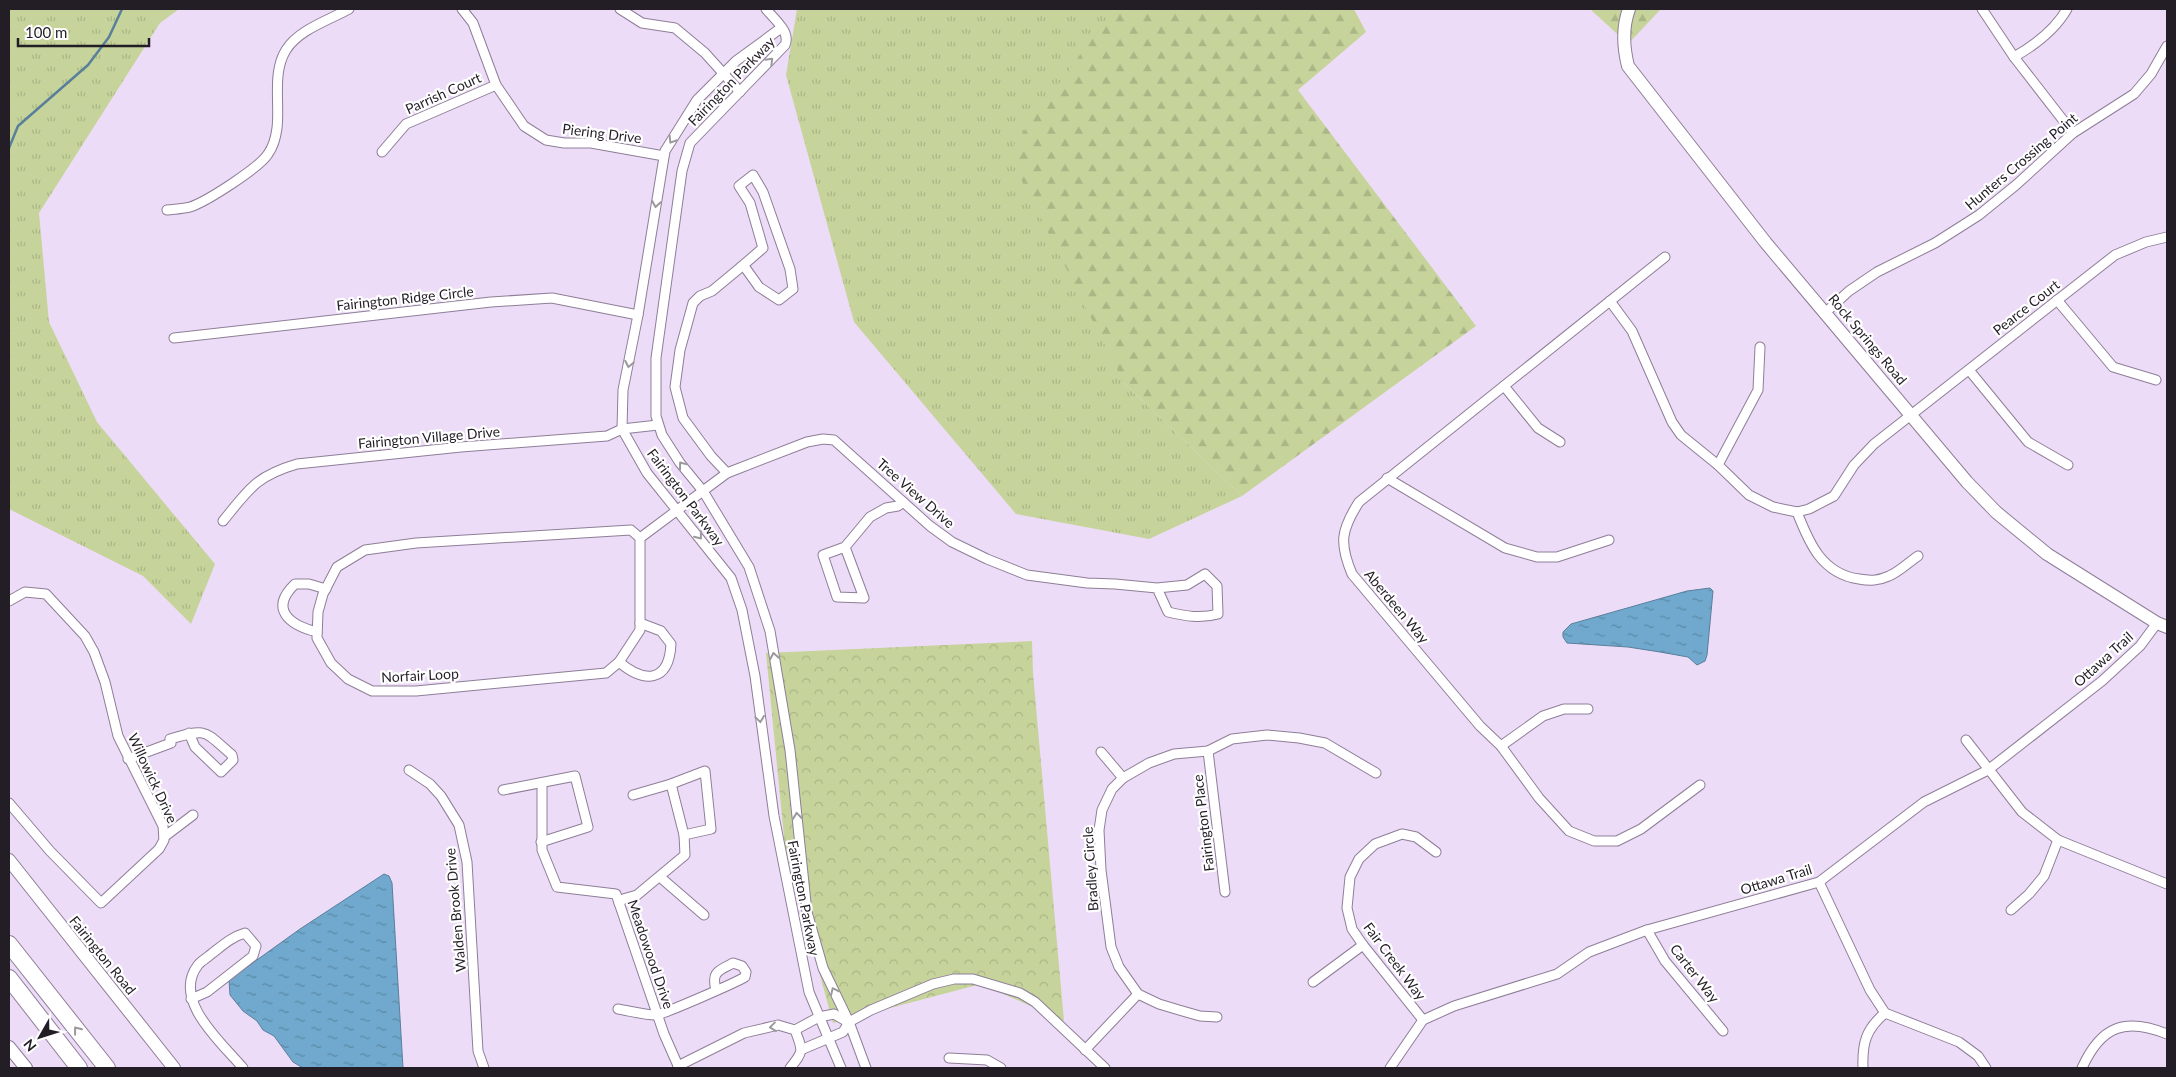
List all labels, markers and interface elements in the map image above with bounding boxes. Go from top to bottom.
scale bar [18,15,149,47]
text: 100 m [25,23,67,41]
street label: Fairington Parkway [684,32,778,129]
one-way arrow [764,58,773,67]
street label: Parrish Court [402,69,484,117]
street label: Hunters Crossing Point [1961,109,2081,213]
street label: Piering Drive [561,120,643,146]
one-way arrow [668,135,678,144]
one-way arrow [652,200,662,208]
street label: Pearce Court [1989,276,2063,338]
street label: Fairington Ridge Circle [335,282,475,314]
street label: Rock Springs Road [1825,290,1911,388]
one-way arrow [624,360,634,368]
street label: Fairington Village Drive [357,422,501,452]
street label: Fairington Parkway [644,445,729,550]
street label: Tree View Drive [874,455,958,531]
one-way arrow [679,462,687,471]
one-way arrow [693,530,701,539]
street label: Aberdeen Way [1361,566,1433,647]
street label: Ottawa Trail [2070,628,2136,690]
one-way arrow [770,651,780,660]
street label: Norfair Loop [381,664,459,686]
one-way arrow [755,715,765,723]
street label: Willowick Drive [125,730,181,826]
street label: Fairington Place [1189,773,1217,873]
one-way arrow [792,812,803,820]
street label: Bradley Circle [1079,826,1101,912]
street label: Fairington Parkway [784,839,824,958]
street label: Walden Brook Drive [441,847,469,973]
street label: Ottawa Trail [1738,860,1814,898]
street label: Meadowood Drive [624,897,678,1011]
street label: Fairington Road [66,912,140,998]
street label: Fair Creek Way [1360,919,1430,1004]
street label: Carter Way [1667,940,1724,1006]
one-way arrow [830,987,840,996]
north arrow [15,1012,65,1062]
one-way arrow [769,1021,777,1032]
one-way arrow [74,1026,83,1036]
text: N [20,1036,40,1055]

